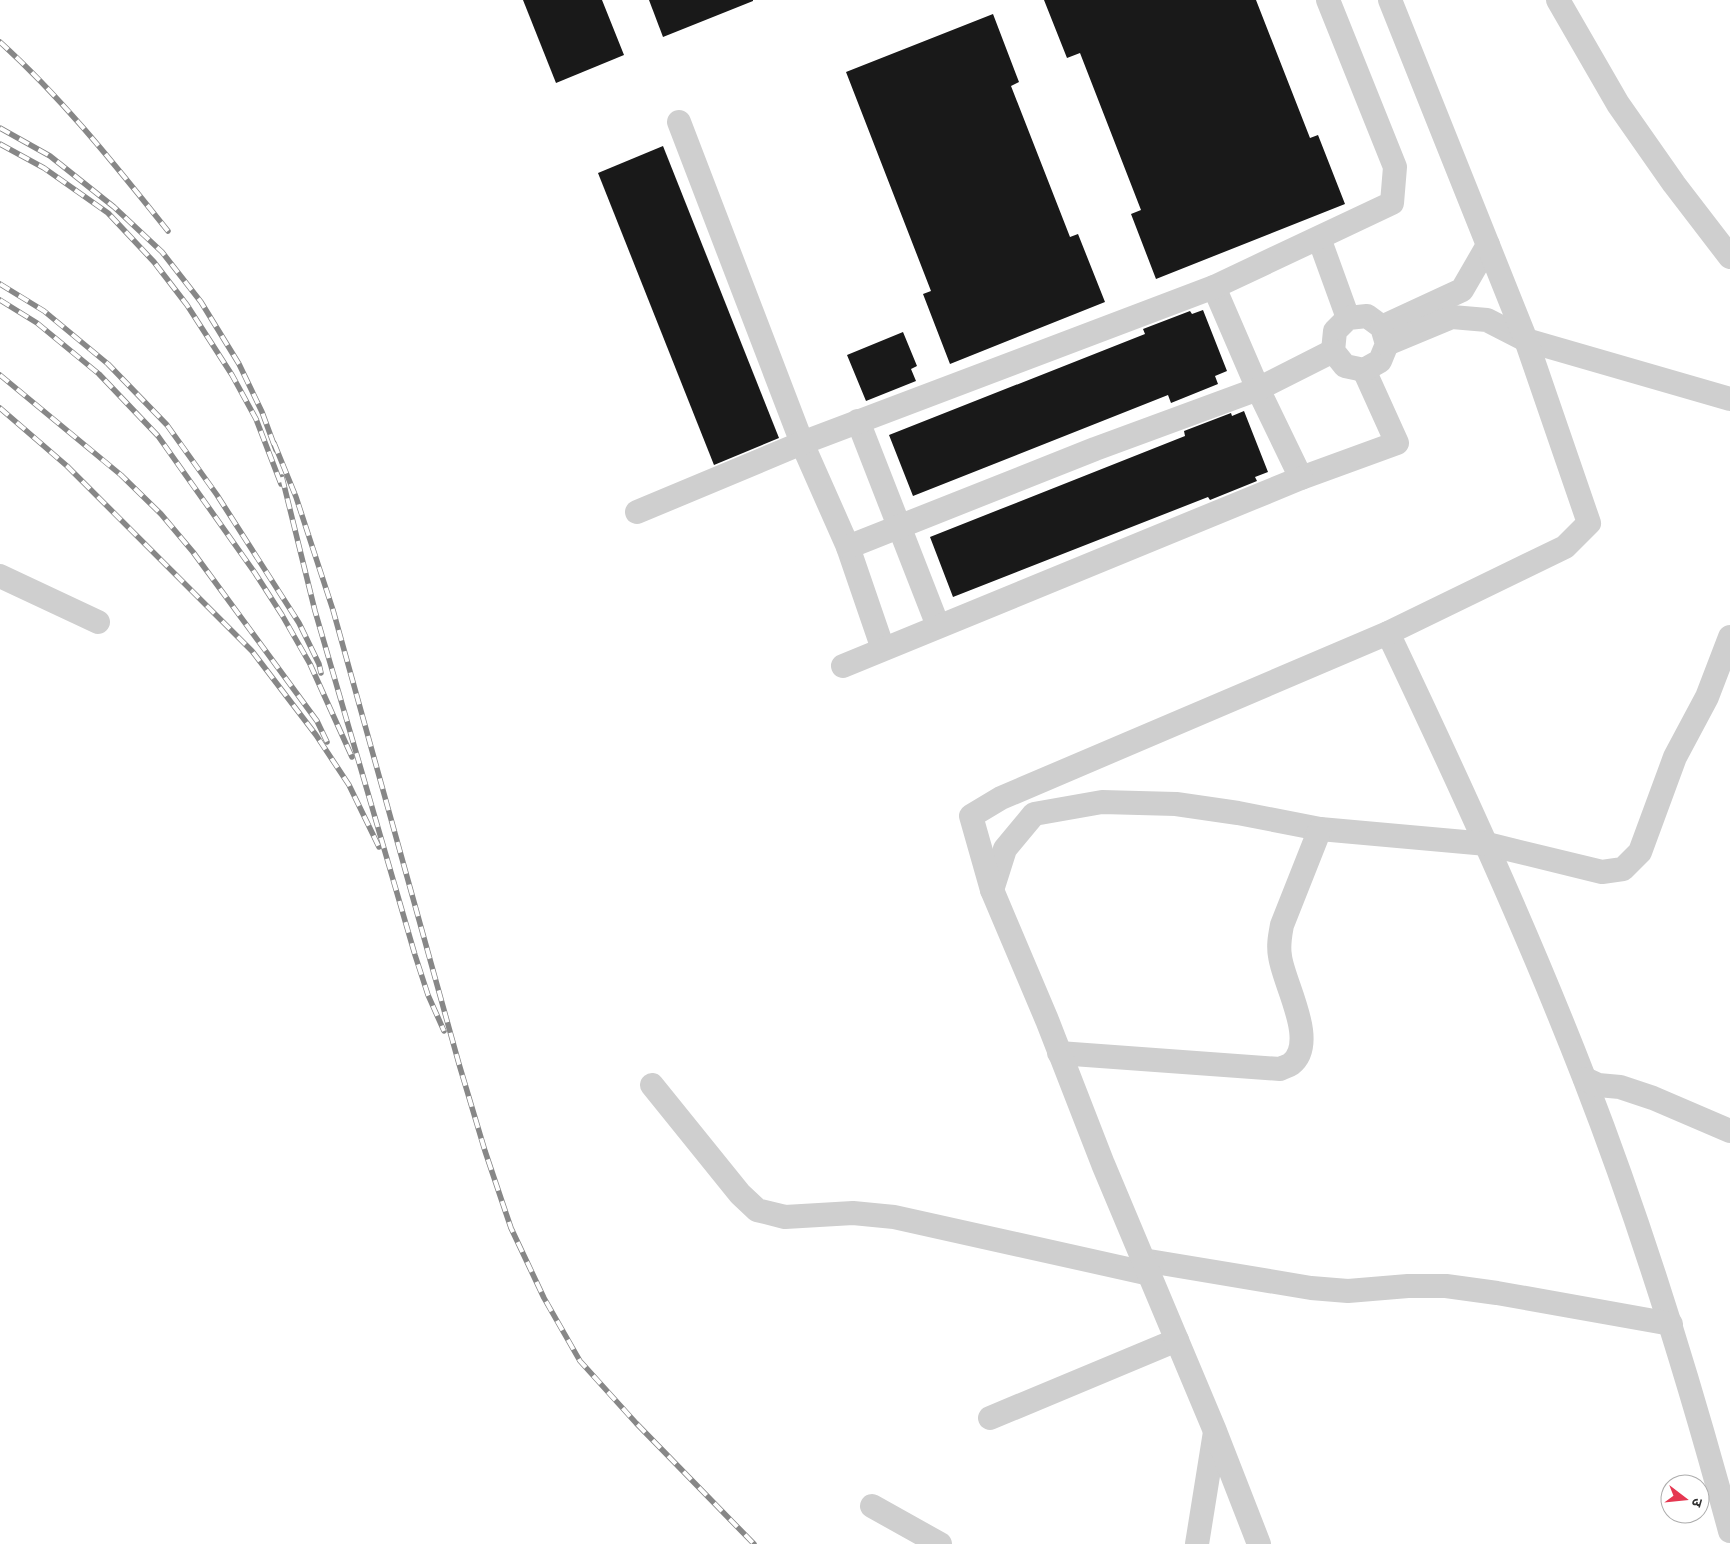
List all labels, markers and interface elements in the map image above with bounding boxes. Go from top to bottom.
north arrow [1660,1474,1710,1524]
text: उ [1688,1496,1706,1509]

